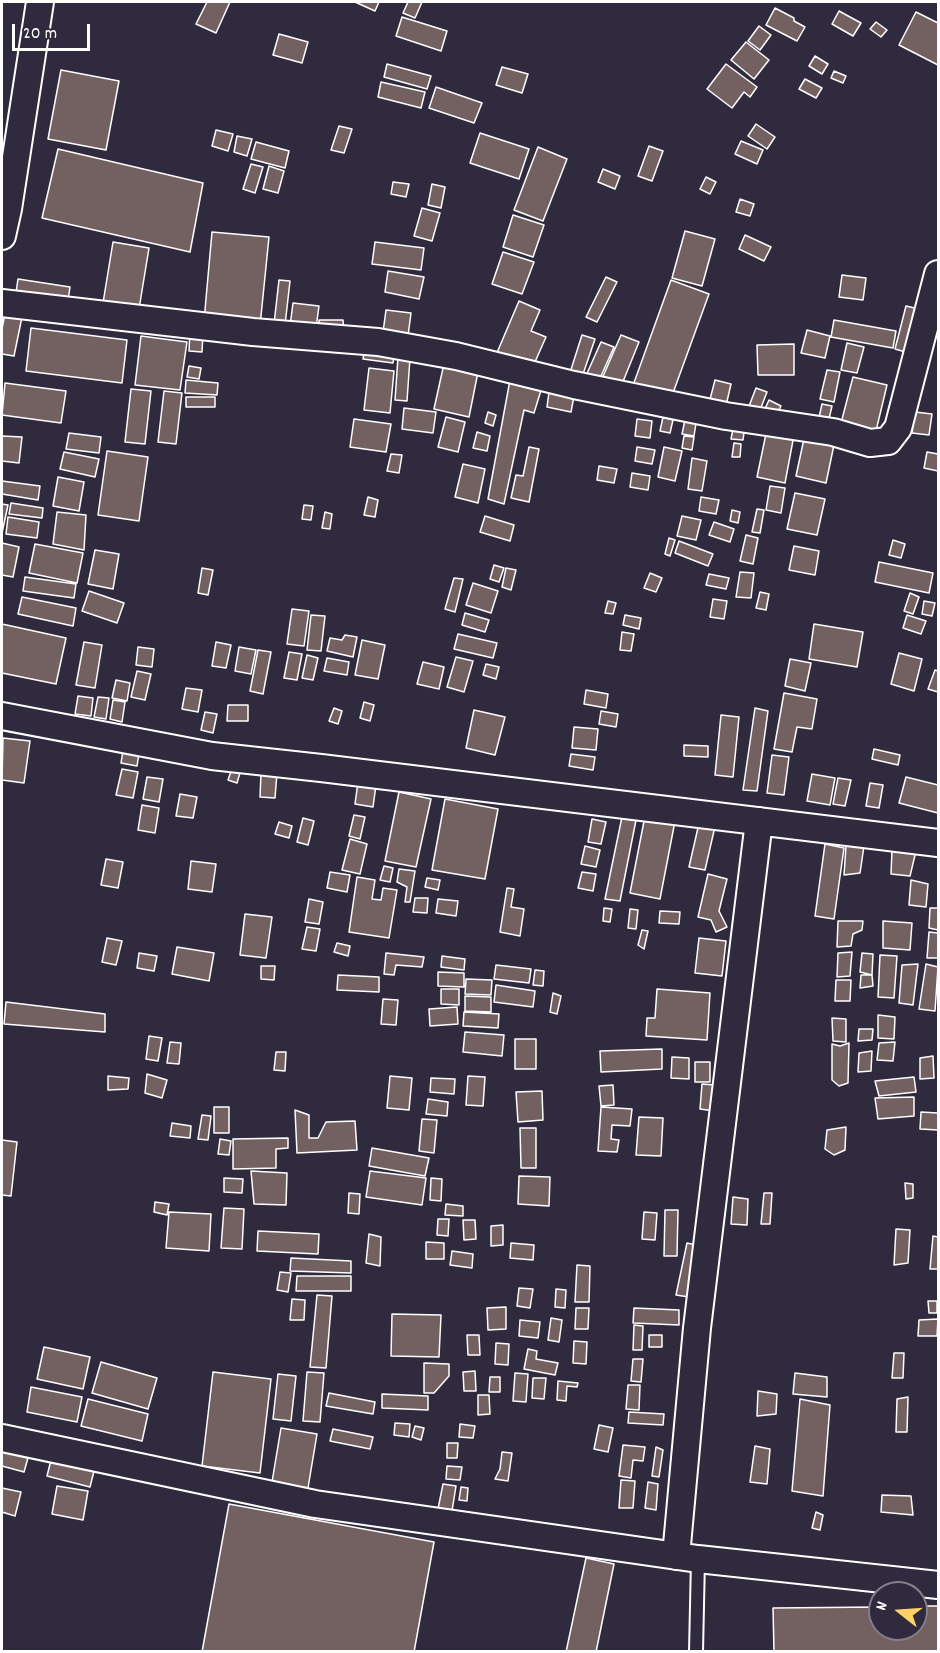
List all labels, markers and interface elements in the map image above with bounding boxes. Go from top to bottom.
scale bar [15,12,93,50]
text: 20 m [23,22,57,47]
north arrow [868,1581,928,1641]
text: N [870,1599,894,1613]

